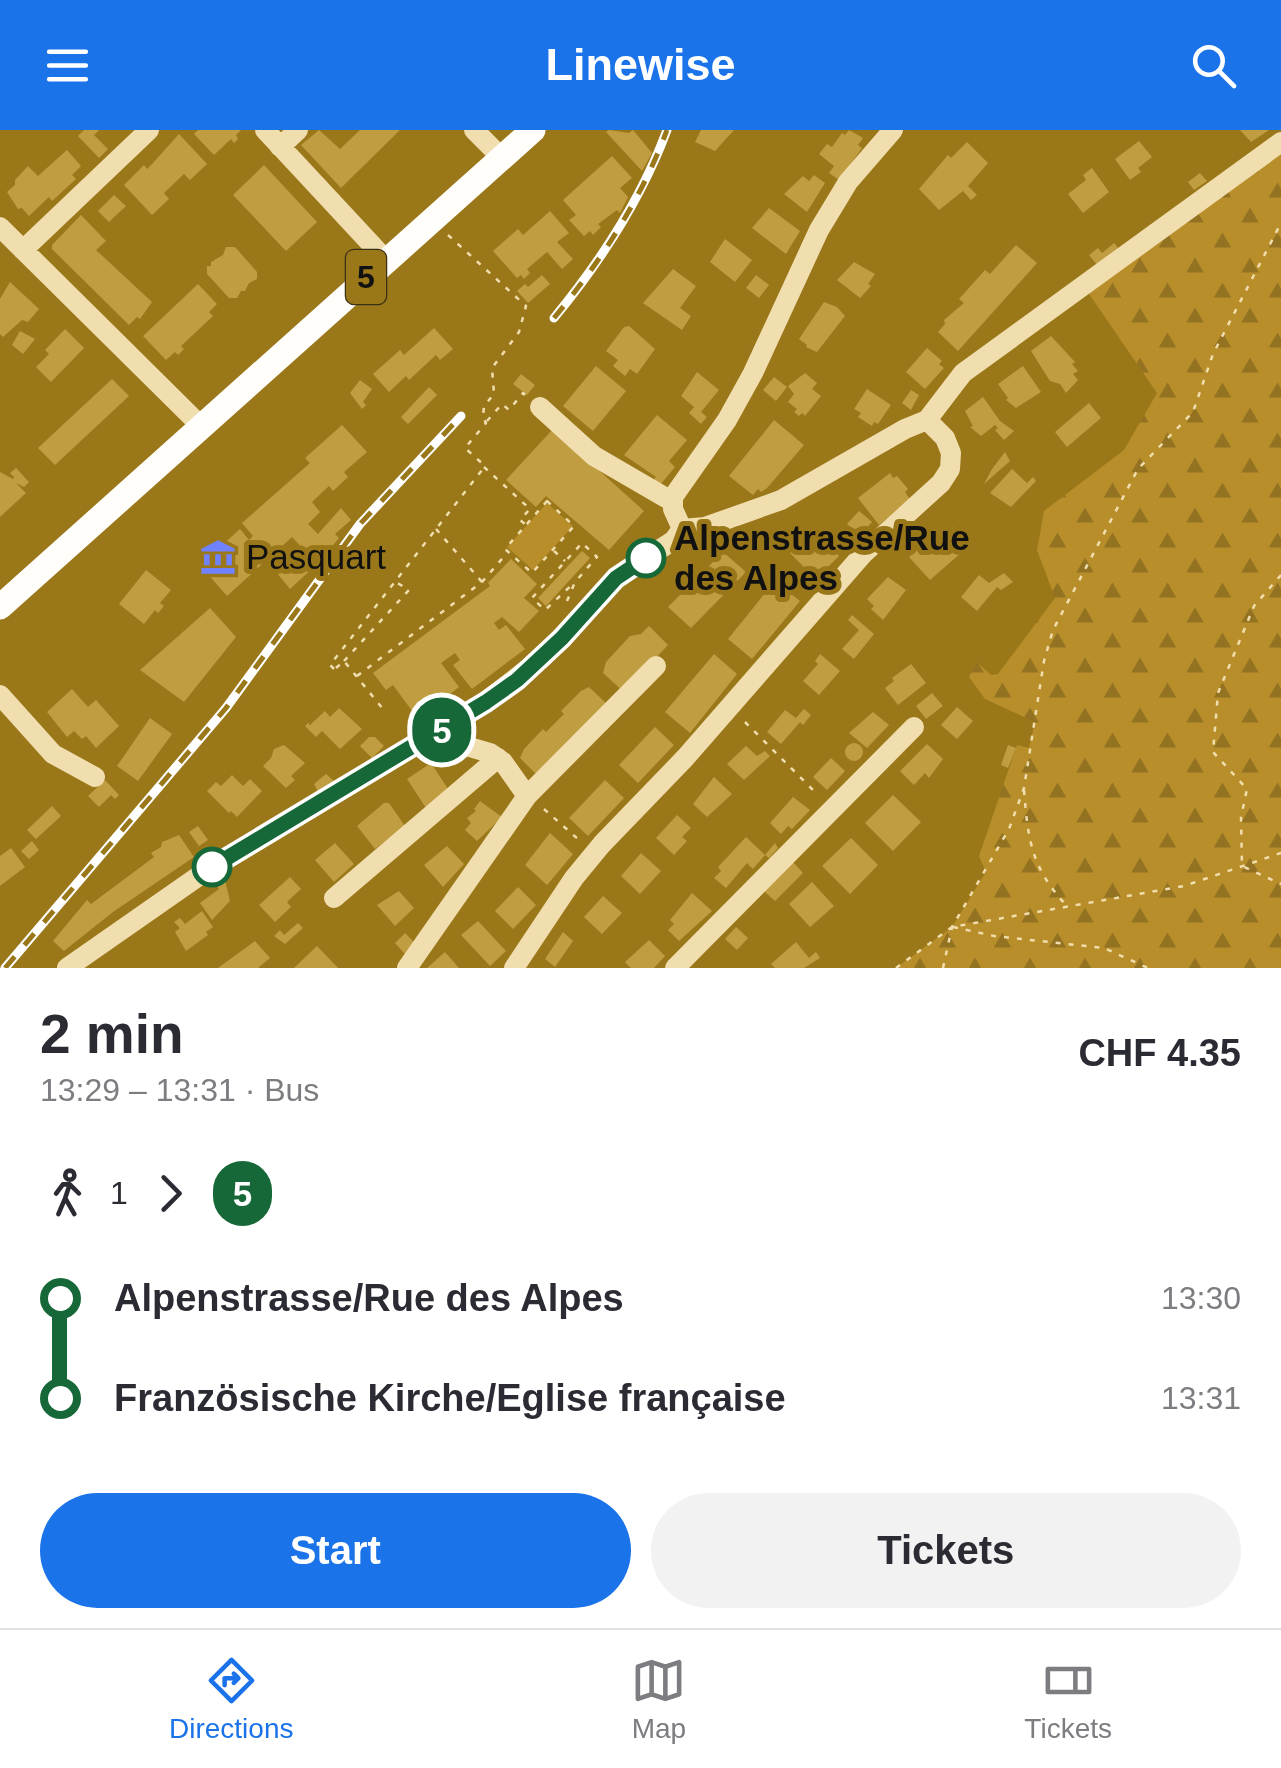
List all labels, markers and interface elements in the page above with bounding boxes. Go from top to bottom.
icon: menu [40,38,95,93]
icon: search [1186,38,1241,93]
text: Linewise [545,39,736,90]
road number: 5 [346,250,386,304]
place label: Alpenstrasse/Rue des Alpes [674,518,970,597]
place label: Pasquart [246,537,386,576]
museum icon: Pasquart [199,538,237,576]
marker: Alpenstrasse/Rue des Alpes [627,539,665,577]
line badge: 5 [410,698,474,762]
text: 5 [432,711,452,750]
unlabelled marker [193,848,231,886]
text: 2 min [40,1003,184,1065]
text: CHF 4.35 [1078,1032,1241,1074]
text: 13:29 – 13:31 · Bus [40,1072,319,1108]
icon: walk [40,1166,95,1221]
icon: forward [143,1166,198,1221]
text: 5 [233,1174,252,1213]
text: 1 [110,1175,128,1211]
text: Alpenstrasse/Rue des Alpes [114,1277,624,1319]
text: 13:30 [1161,1280,1241,1316]
text: Französische Kirche/Eglise française [114,1377,786,1419]
text: 13:31 [1161,1380,1241,1416]
button: Start [40,1493,631,1608]
button: Tickets [651,1493,1241,1608]
tab: Directions [169,1653,293,1745]
tab: Map [631,1653,686,1745]
tab: Tickets [1024,1653,1112,1745]

